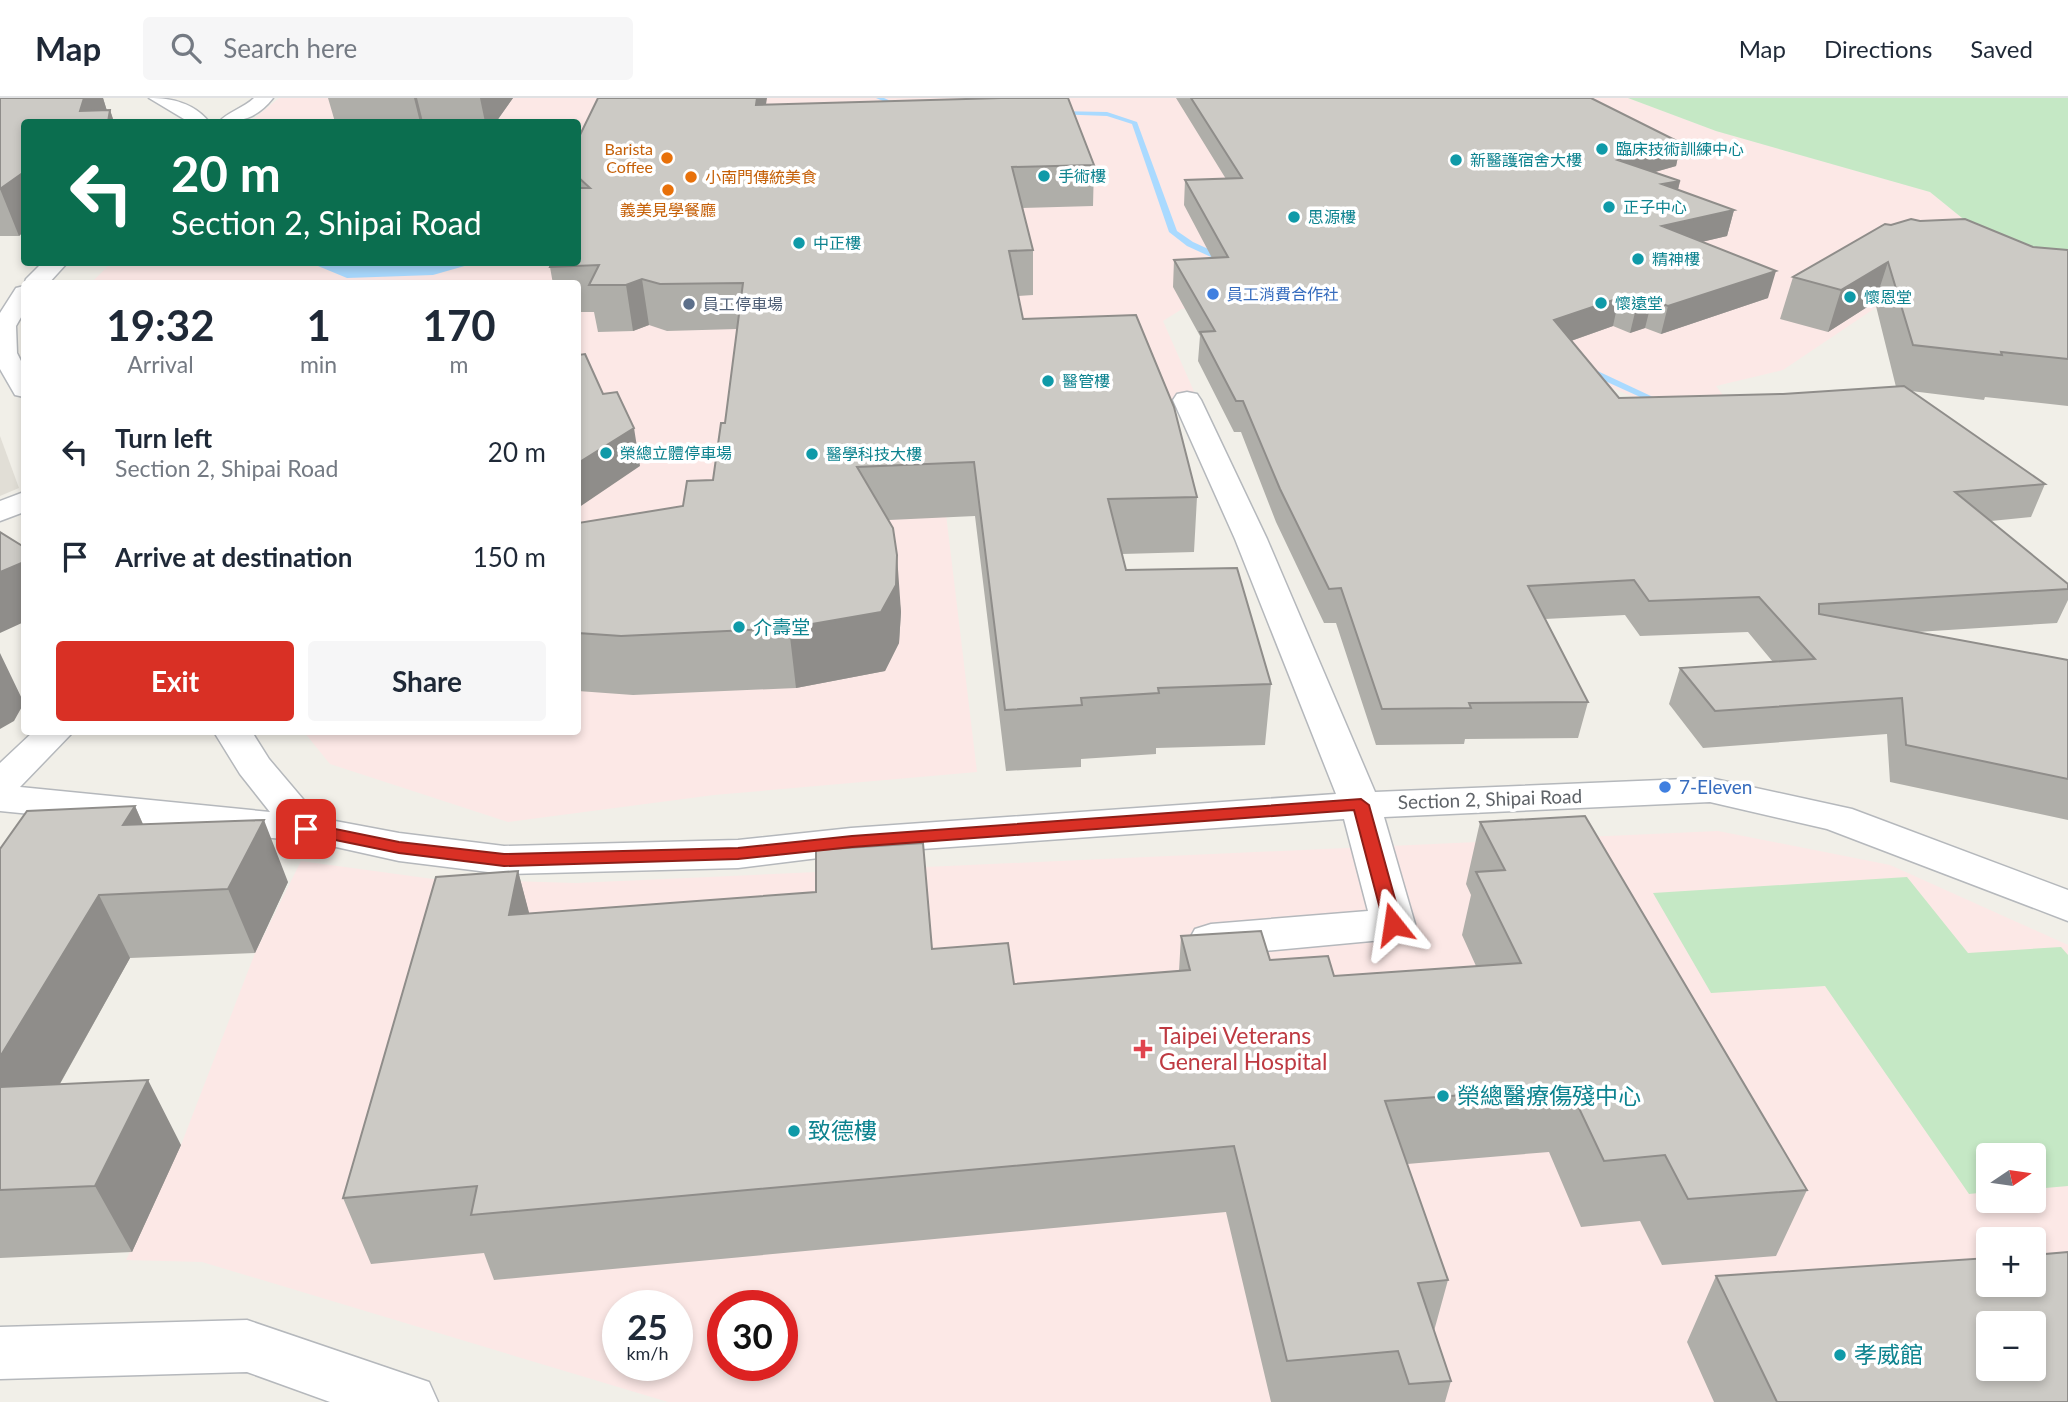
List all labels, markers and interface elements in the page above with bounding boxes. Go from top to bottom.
search box [143,17,633,80]
text: Map [35,28,101,68]
icon: search [167,29,205,67]
text: Search here [223,32,357,64]
text: Map [1739,34,1786,63]
text: Directions [1824,34,1932,63]
text: Saved [1970,34,2033,63]
place label: Barista Coffee [605,139,653,176]
place label: 臨床技術訓練中心 [1616,139,1744,158]
marker: 臨床技術訓練中心 [1594,141,1610,157]
text: 20 m [171,144,281,202]
icon: left [56,147,147,238]
marker: Barista Coffee [659,150,675,166]
place label: 新醫護宿舍大樓 [1470,150,1582,169]
marker: 新醫護宿舍大樓 [1448,152,1464,168]
place label: 手術樓 [1058,166,1106,185]
place label: 小南門傳統美食 [705,167,817,186]
marker: 手術樓 [1036,168,1052,184]
marker: 小南門傳統美食 [683,169,699,185]
marker: 義美見學餐廳 [660,182,676,198]
place label: 正子中心 [1623,197,1687,216]
marker: 正子中心 [1601,199,1617,215]
place label: 義美見學餐廳 [620,200,716,219]
text: Section 2, Shipai Road [171,203,482,242]
place label: 思源樓 [1308,207,1356,226]
marker: 思源樓 [1286,209,1302,225]
place label: 中正樓 [813,233,861,252]
marker: 中正樓 [791,235,807,251]
place label: 精神樓 [1652,249,1700,268]
marker: 精神樓 [1630,251,1646,267]
place label: 員工消費合作社 [1227,284,1339,303]
marker: 員工消費合作社 [1205,286,1221,302]
place label: 懷恩堂 [1864,287,1912,306]
marker: 懷恩堂 [1842,289,1858,305]
place label: 懷遠堂 [1615,293,1663,312]
place label: 員工停車場 [703,294,783,313]
marker: 懷遠堂 [1593,295,1609,311]
marker: 員工停車場 [681,296,697,312]
text: 19:32 [106,300,215,350]
text: 1 [306,300,331,350]
text: 170 [423,300,496,350]
text: Arrival [127,350,194,378]
text: min [300,350,337,378]
text: m [450,350,469,378]
place label: 醫管樓 [1062,371,1110,390]
marker: 醫管樓 [1040,373,1056,389]
text: Turn left [115,422,212,454]
icon: left [56,433,94,471]
text: 20 m [488,436,546,468]
place label: 榮總立體停車場 [620,443,732,462]
place label: 醫學科技大樓 [826,444,922,463]
marker: 榮總立體停車場 [598,445,614,461]
marker: 醫學科技大樓 [804,446,820,462]
text: Section 2, Shipai Road [115,454,338,482]
icon: arrive [56,538,94,576]
text: Arrive at destination [115,541,352,573]
text: 150 m [473,541,546,573]
place label: 介壽堂 [753,615,810,638]
marker: 介壽堂 [731,619,747,635]
button: Exit [56,641,294,721]
button: Share [308,641,546,721]
place label: 7-Eleven [1679,775,1752,798]
marker: 7-Eleven [1657,779,1673,795]
street label: Section 2, Shipai Road [1397,784,1583,813]
pin [276,799,336,859]
icon: arrive [287,810,325,848]
position arrow [1356,887,1430,961]
place label: Taipei Veterans General Hospital [1159,1021,1327,1075]
marker: Taipei Veterans General Hospital [1133,1039,1153,1059]
place label: 榮總醫療傷殘中心 [1457,1081,1641,1109]
marker: 榮總醫療傷殘中心 [1435,1088,1451,1104]
place label: 致德樓 [808,1116,877,1144]
marker: 致德樓 [786,1123,802,1139]
north arrow [1976,1143,2046,1213]
map controls [1976,1143,2046,1381]
button: + [1976,1227,2046,1297]
speed limit sign: 30 [707,1290,798,1381]
text: 25 [627,1305,668,1347]
button: − [1976,1311,2046,1381]
place label: 孝威館 [1854,1340,1923,1368]
text: km/h [626,1342,669,1364]
marker: 孝威館 [1832,1347,1848,1363]

